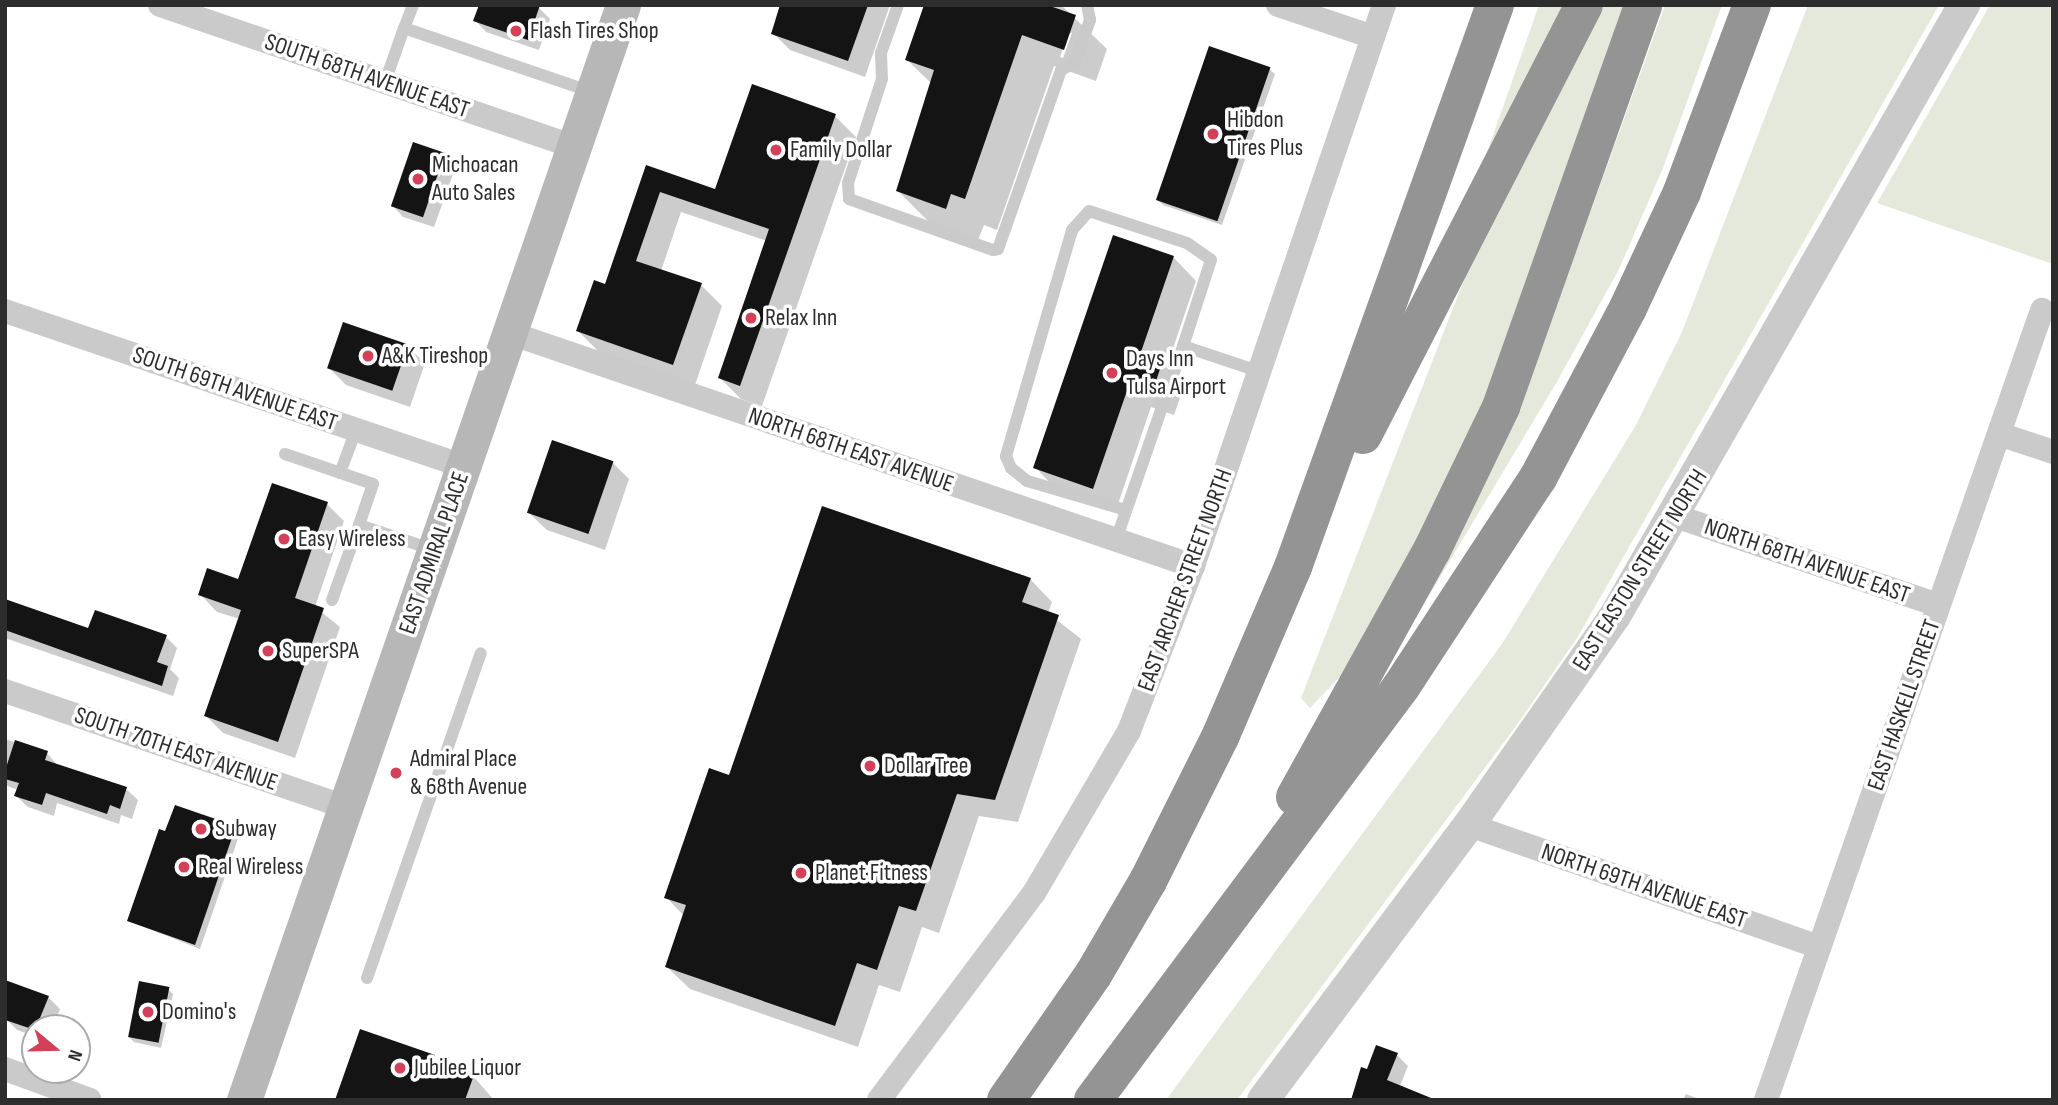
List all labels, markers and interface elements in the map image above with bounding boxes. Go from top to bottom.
place label: Flash Tires Shop [530,17,659,45]
marker: Flash Tires Shop [508,23,524,39]
street label: SOUTH 68TH AVENUE EAST [261,27,473,125]
place label: Hibdon Tires Plus [1227,106,1303,162]
marker: Hibdon Tires Plus [1205,126,1221,142]
place label: Family Dollar [790,136,892,164]
marker: Family Dollar [768,142,784,158]
place label: Michoacan Auto Sales [432,151,519,207]
marker: Michoacan Auto Sales [410,171,426,187]
place label: Relax Inn [765,304,837,332]
marker: Relax Inn [743,310,759,326]
street label: SOUTH 69TH AVENUE EAST [129,340,341,438]
place label: A&K Tireshop [382,342,488,370]
place label: Days Inn Tulsa Airport [1126,345,1226,401]
marker: A&K Tireshop [360,348,376,364]
marker: Days Inn Tulsa Airport [1104,365,1120,381]
street label: NORTH 68TH EAST AVENUE [745,401,957,499]
street label: EAST EASTON STREET NORTH [1566,464,1714,676]
street label: EAST ARCHER STREET NORTH [1131,465,1239,695]
street label: EAST ADMIRAL PLACE [393,468,475,638]
street label: NORTH 68TH AVENUE EAST [1701,512,1913,610]
place label: Easy Wireless [298,525,406,553]
marker: Easy Wireless [276,531,292,547]
street label: EAST HASKELL STREET [1861,616,1947,794]
place label: SuperSPA [282,637,359,665]
marker: SuperSPA [260,643,276,659]
street label: SOUTH 70TH EAST AVENUE [71,701,281,797]
place label: Admiral Place & 68th Avenue [410,745,527,801]
place label: Dollar Tree [884,752,968,780]
marker: Dollar Tree [862,758,878,774]
marker: Admiral Place & 68th Avenue [388,765,404,781]
place label: Subway [215,815,277,843]
marker: Subway [193,821,209,837]
street label: NORTH 69TH AVENUE EAST [1538,837,1750,935]
place label: Real Wireless [198,853,303,881]
marker: Real Wireless [176,859,192,875]
place label: Planet Fitness [815,859,928,887]
marker: Planet Fitness [793,865,809,881]
place label: Domino's [162,998,236,1026]
marker: Domino's [140,1004,156,1020]
north arrow [21,1014,91,1084]
text: N [62,1047,87,1064]
place label: Jubilee Liquor [414,1054,521,1082]
marker: Jubilee Liquor [392,1060,408,1076]

